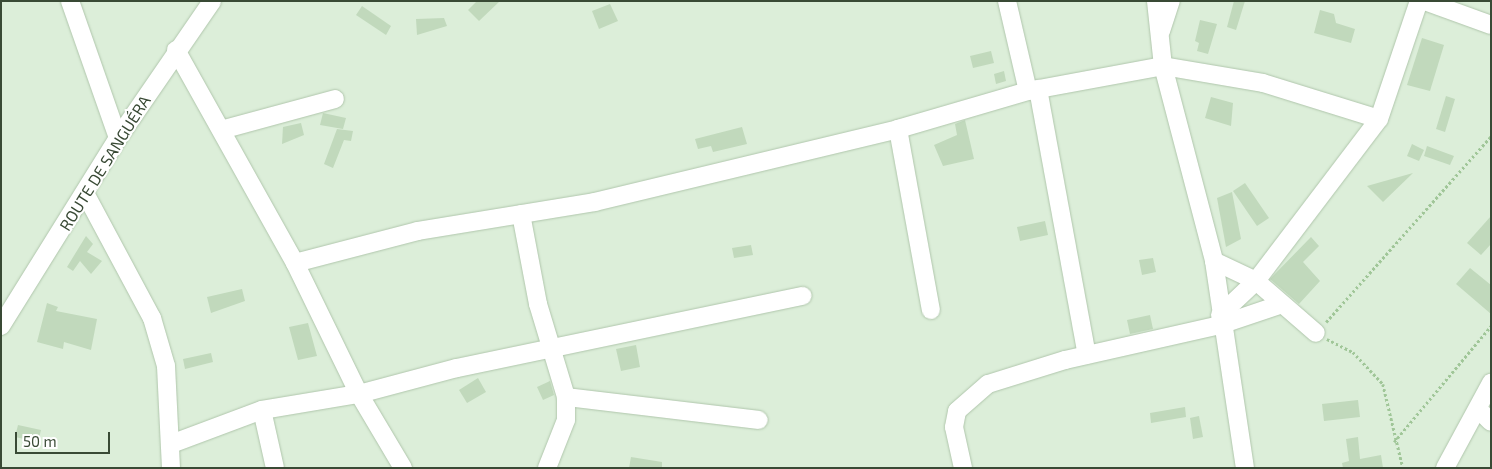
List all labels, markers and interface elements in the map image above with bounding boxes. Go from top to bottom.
street label: ROUTE DE SANGUÉRA [56,92,154,234]
scale bar [18,422,112,454]
text: 50 m [23,432,57,450]

